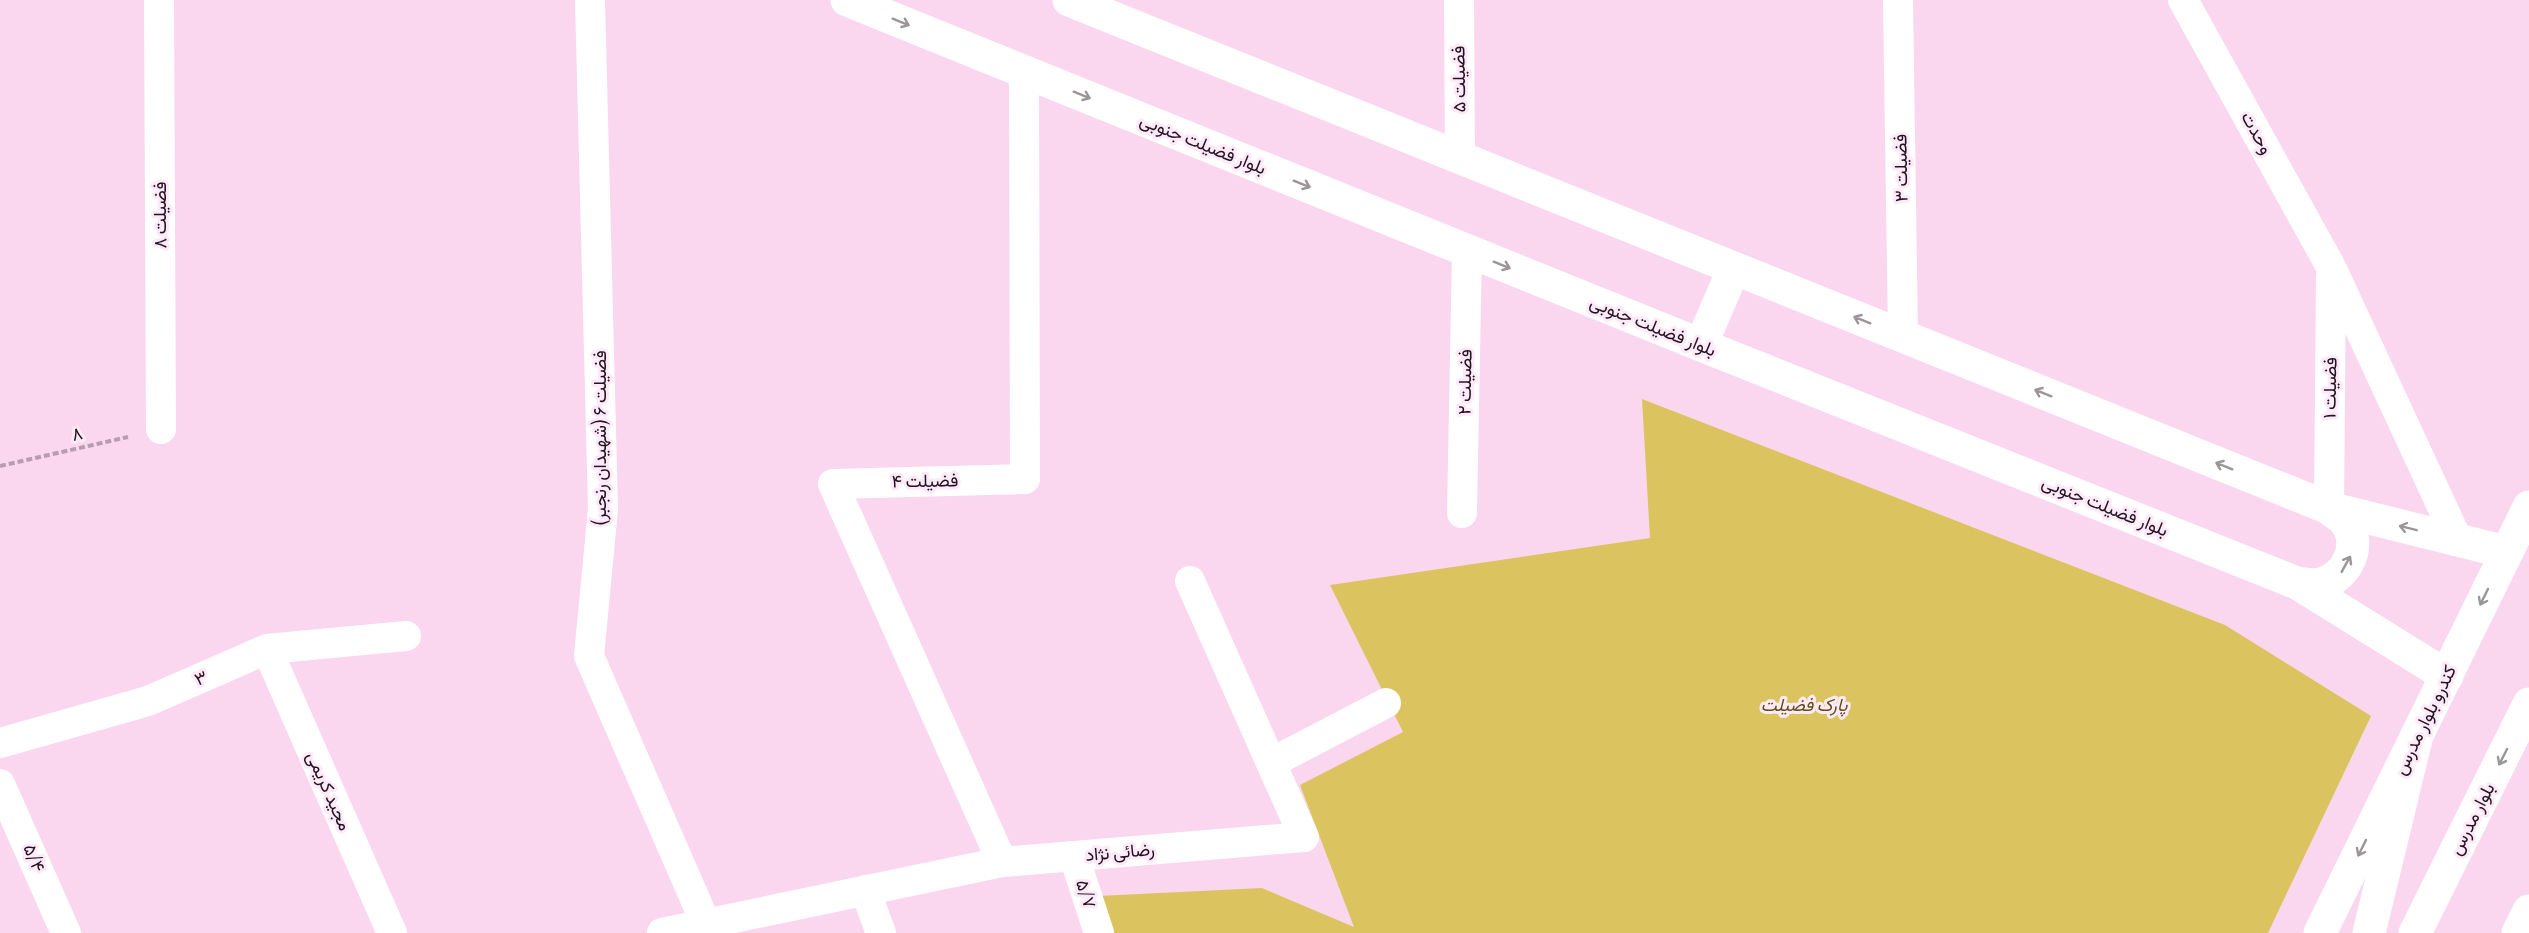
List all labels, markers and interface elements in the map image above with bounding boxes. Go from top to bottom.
one-way arrow [892,17,910,28]
street label: فضیلت ۵ [1443,45,1472,113]
one-way arrow [1072,90,1091,101]
street label: بلوار فضیلت جنوبی [1136,105,1271,180]
street label: وحدت [2236,106,2281,159]
street label: فضیلت ۳ [1885,134,1914,202]
one-way arrow [1292,179,1311,190]
street label: فضیلت ۸ [145,182,172,248]
one-way arrow [1492,260,1511,271]
street label: بلوار فضیلت جنوبی [1586,287,1721,362]
one-way arrow [1854,314,1872,325]
street label: فضیلت ۲ [1449,349,1478,415]
street label: فضیلت ۶ (شهیدان رنجبر) [585,350,612,526]
street label: فضیلت ۱ [2314,357,2343,419]
one-way arrow [2035,387,2053,398]
street label: ۸ [68,418,85,447]
one-way arrow [2215,460,2234,471]
street label: فضیلت ۴ [891,465,959,494]
street label: بلوار فضیلت جنوبی [2038,467,2173,542]
one-way arrow [2399,522,2418,534]
one-way arrow [2340,556,2352,573]
one-way arrow [2478,588,2490,606]
street label: کندرو بلوار مدرس [2385,660,2462,779]
street label: ۳ [189,662,211,691]
park label: پارک فضیلت [1761,690,1848,717]
street label: مجید کریمی [301,746,360,834]
one-way arrow [2497,747,2508,765]
street label: بلوار مدرس [2441,777,2500,859]
street label: رضائی نژاد [1084,834,1156,867]
street label: ۵/۴ [17,839,53,876]
one-way arrow [2355,839,2367,857]
street label: ۵/۷ [1070,876,1105,911]

